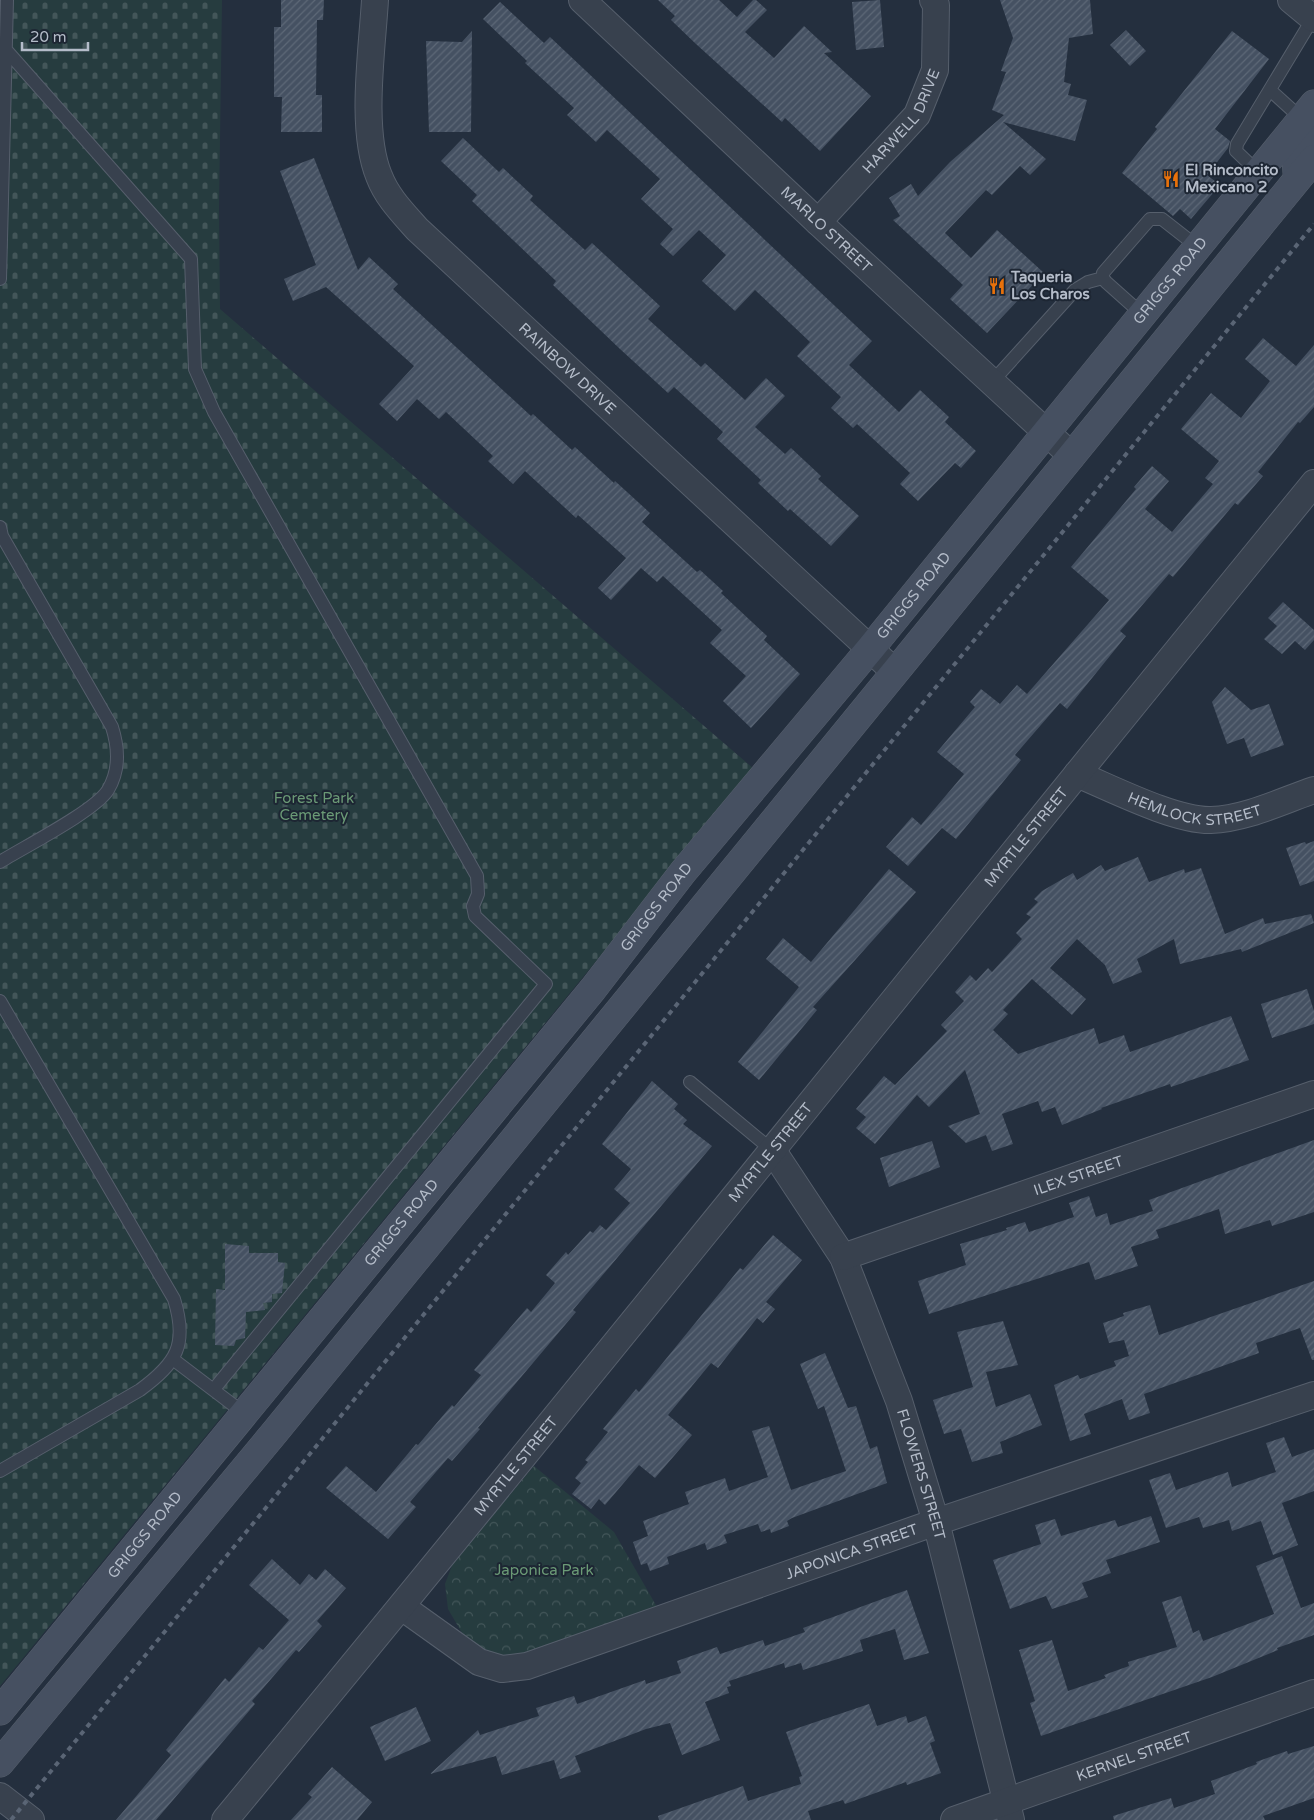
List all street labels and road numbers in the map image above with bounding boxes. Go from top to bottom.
street label: HARWELL DRIVE [858,66,944,177]
street label: MARLO STREET [777,183,876,276]
street label: GRIGGS ROAD [1129,233,1211,328]
street label: RAINBOW DRIVE [515,319,620,418]
street label: GRIGGS ROAD [873,548,954,643]
street label: MYRTLE STREET [980,784,1072,890]
street label: HEMLOCK STREET [1125,788,1264,829]
street label: GRIGGS ROAD [616,859,696,955]
street label: MYRTLE STREET [725,1099,816,1206]
street label: ILEX STREET [1031,1152,1125,1199]
street label: GRIGGS ROAD [360,1175,442,1270]
street label: FLOWERS STREET [893,1407,949,1541]
street label: MYRTLE STREET [470,1413,561,1519]
street label: GRIGGS ROAD [104,1488,186,1582]
street label: JAPONICA STREET [783,1520,920,1583]
street label: KERNEL STREET [1074,1728,1194,1785]

